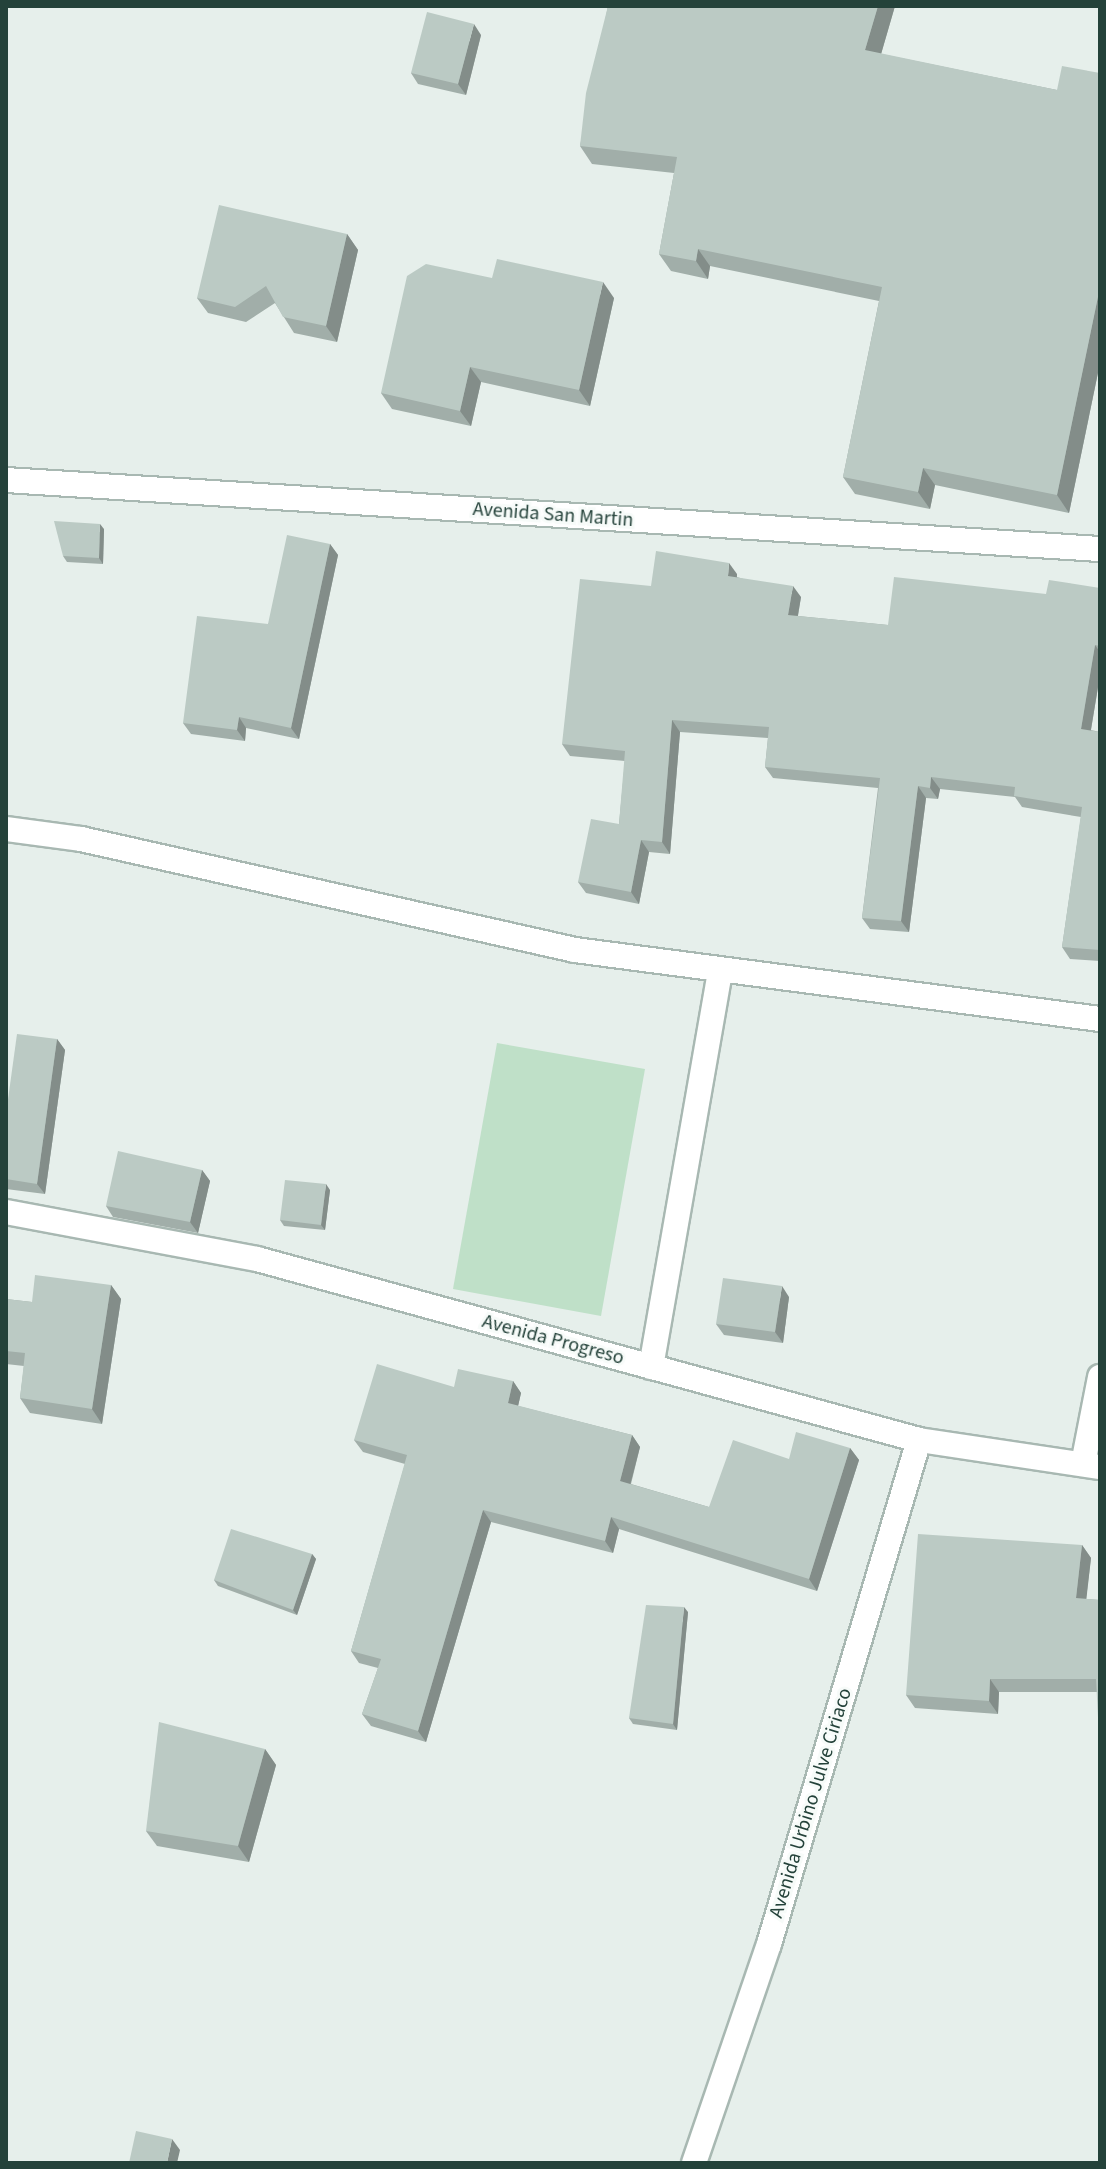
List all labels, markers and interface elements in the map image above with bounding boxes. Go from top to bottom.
street label: Avenida San Martin [472,497,634,533]
street label: Avenida Progreso [479,1310,627,1370]
street label: Avenida Urbino Julve Ciriaco [765,1685,857,1921]

